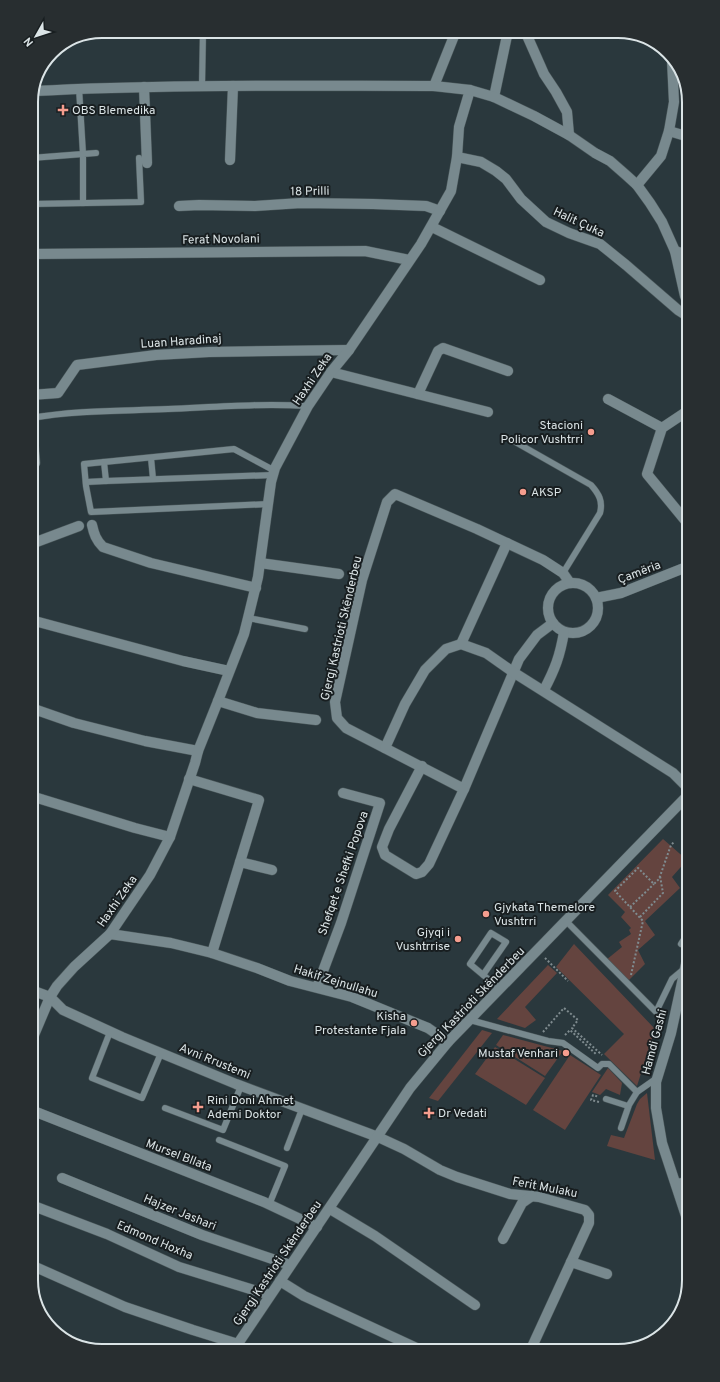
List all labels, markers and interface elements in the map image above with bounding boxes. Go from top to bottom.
north arrow [16,16,56,56]
text: N [21,34,37,49]
place label: OBS Blemedika [72,103,155,119]
marker: OBS Blemedika [57,104,69,116]
street label: 18 Prilli [290,184,330,200]
street label: Halit Çuka [550,204,607,242]
street label: Ferat Novolani [182,231,260,249]
street label: Luan Haradinaj [140,331,222,353]
street label: Haxhi Zeka [289,350,336,409]
place label: Stacioni Policor Vushtrri [500,418,583,448]
marker: Stacioni Policor Vushtrri [586,427,596,437]
place label: AKSP [531,485,562,501]
marker: AKSP [518,487,528,497]
street label: Gjergj Kastrioti Skënderbeu [318,554,366,702]
street label: Çamëria [615,557,663,588]
street label: Shefqet e Shefki Popova [315,809,373,938]
street label: Haxhi Zeka [94,873,142,931]
place label: Gjykata Themelore Vushtrri [494,900,595,930]
marker: Gjykata Themelore Vushtrri [481,909,491,919]
place label: Gjyqi i Vushtrrise [396,925,450,955]
marker: Gjyqi i Vushtrrise [453,934,463,944]
street label: Gjergj Kastrioti Skënderbeu [415,944,529,1061]
street label: Hakif Zejnullahu [292,962,380,1002]
street label: Hamdi Gashi [639,1008,671,1077]
place label: Kisha Protestante Fjala [315,1009,406,1039]
marker: Kisha Protestante Fjala [409,1018,419,1028]
street label: Avni Rrustemi [177,1040,253,1083]
place label: Mustaf Venhari [478,1046,558,1062]
marker: Mustaf Venhari [561,1048,571,1058]
place label: Rini Doni Ahmet Ademi Doktor [207,1093,294,1123]
marker: Rini Doni Ahmet Ademi Doktor [192,1101,204,1113]
place label: Dr Vedati [438,1106,487,1122]
marker: Dr Vedati [423,1107,435,1119]
street label: Mursel Bllata [143,1136,214,1176]
street label: Ferit Mulaku [511,1174,579,1202]
street label: Hajzer Jashari [141,1191,218,1235]
street label: Gjergj Kastrioti Skënderbeu [230,1198,326,1329]
street label: Edmond Hoxha [114,1218,195,1264]

